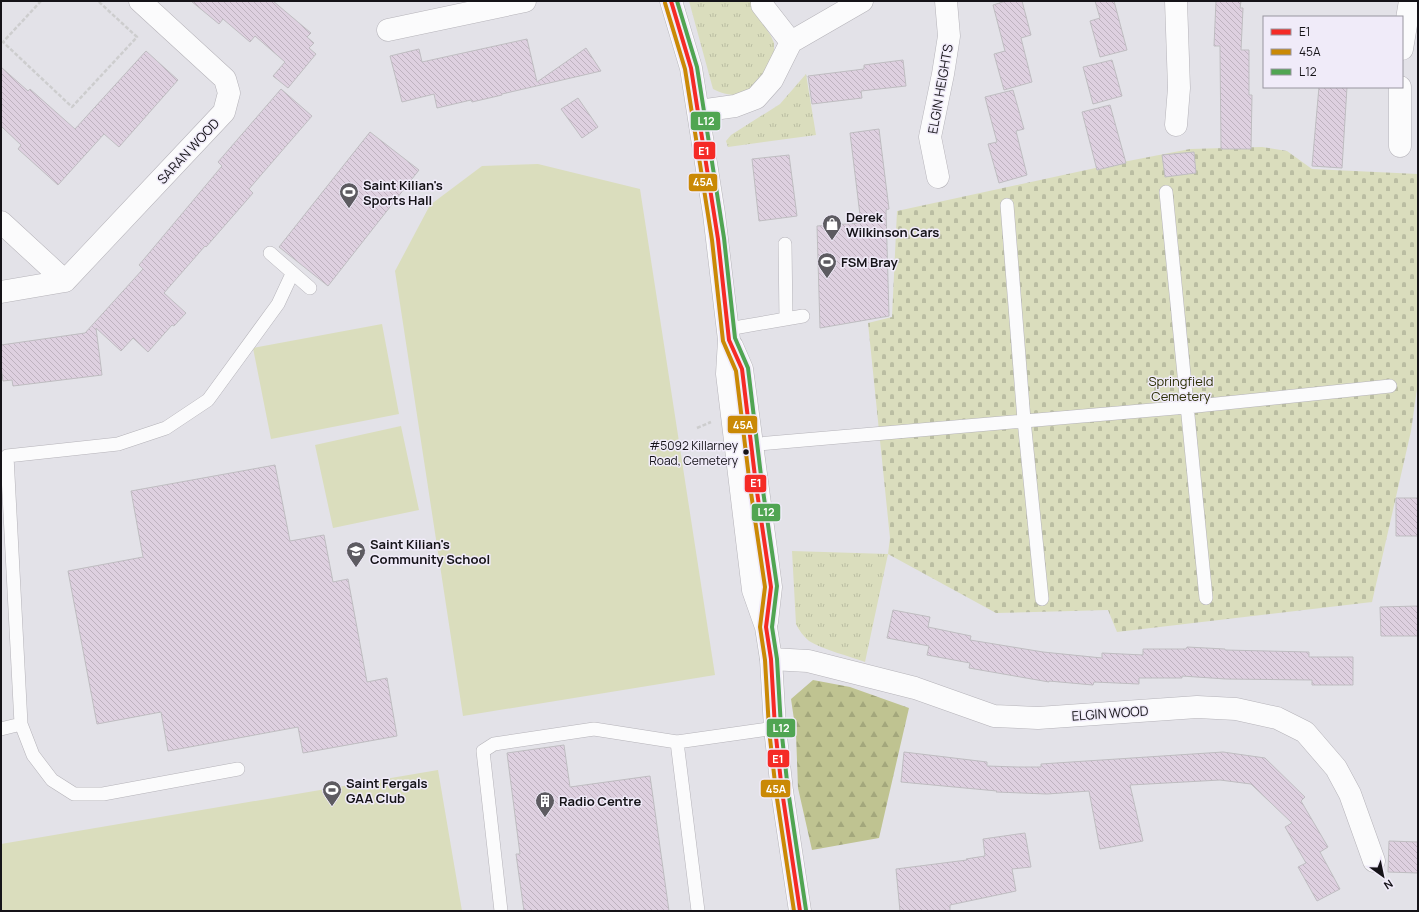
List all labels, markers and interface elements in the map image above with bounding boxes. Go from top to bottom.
legend [1263,16,1403,88]
text: E1 [1299,23,1311,40]
street label: ELGIN HEIGHTS [923,43,957,135]
text: 45A [1299,43,1321,60]
text: L12 [1299,63,1317,80]
line badge: L12 [690,111,721,131]
text: L12 [697,113,715,128]
street label: SARAN WOOD [153,114,223,188]
line badge: E1 [693,141,716,160]
text: E1 [698,143,710,158]
line badge: 45A [688,173,718,192]
text: 45A [693,174,714,189]
place label: Saint Kilian's Sports Hall [363,176,443,209]
sports icon: Saint Kilian's Sports Hall [338,181,360,209]
place label: Derek Wilkinson Cars [846,208,939,241]
shop icon: Derek Wilkinson Cars [821,213,843,241]
sports icon: FSM Bray [816,251,838,279]
place label: FSM Bray [841,253,898,271]
park label: Springfield Cemetery [1148,372,1214,405]
line badge: 45A [727,415,758,434]
text: 45A [733,417,754,432]
place label: #5092 Killarney Road, Cemetery [649,437,739,469]
marker: #5092 Killarney Road, Cemetery [741,447,751,457]
line badge: E1 [744,474,767,493]
text: E1 [750,475,762,490]
line badge: L12 [751,503,781,522]
text: L12 [757,504,775,519]
place label: Saint Kilian's Community School [370,535,490,568]
school or university icon: Saint Kilian's Community School [345,540,367,568]
street label: ELGIN WOOD [1071,701,1149,725]
line badge: L12 [766,718,796,738]
text: L12 [772,720,790,735]
line badge: E1 [767,749,790,768]
text: E1 [772,751,784,766]
place label: Saint Fergals GAA Club [346,774,428,807]
sports icon: Saint Fergals GAA Club [321,779,343,807]
line badge: 45A [760,779,791,798]
text: 45A [766,781,787,796]
building icon: Radio Centre [534,790,556,818]
place label: Radio Centre [559,792,641,810]
north arrow [1363,856,1403,896]
text: N [1381,876,1396,893]

